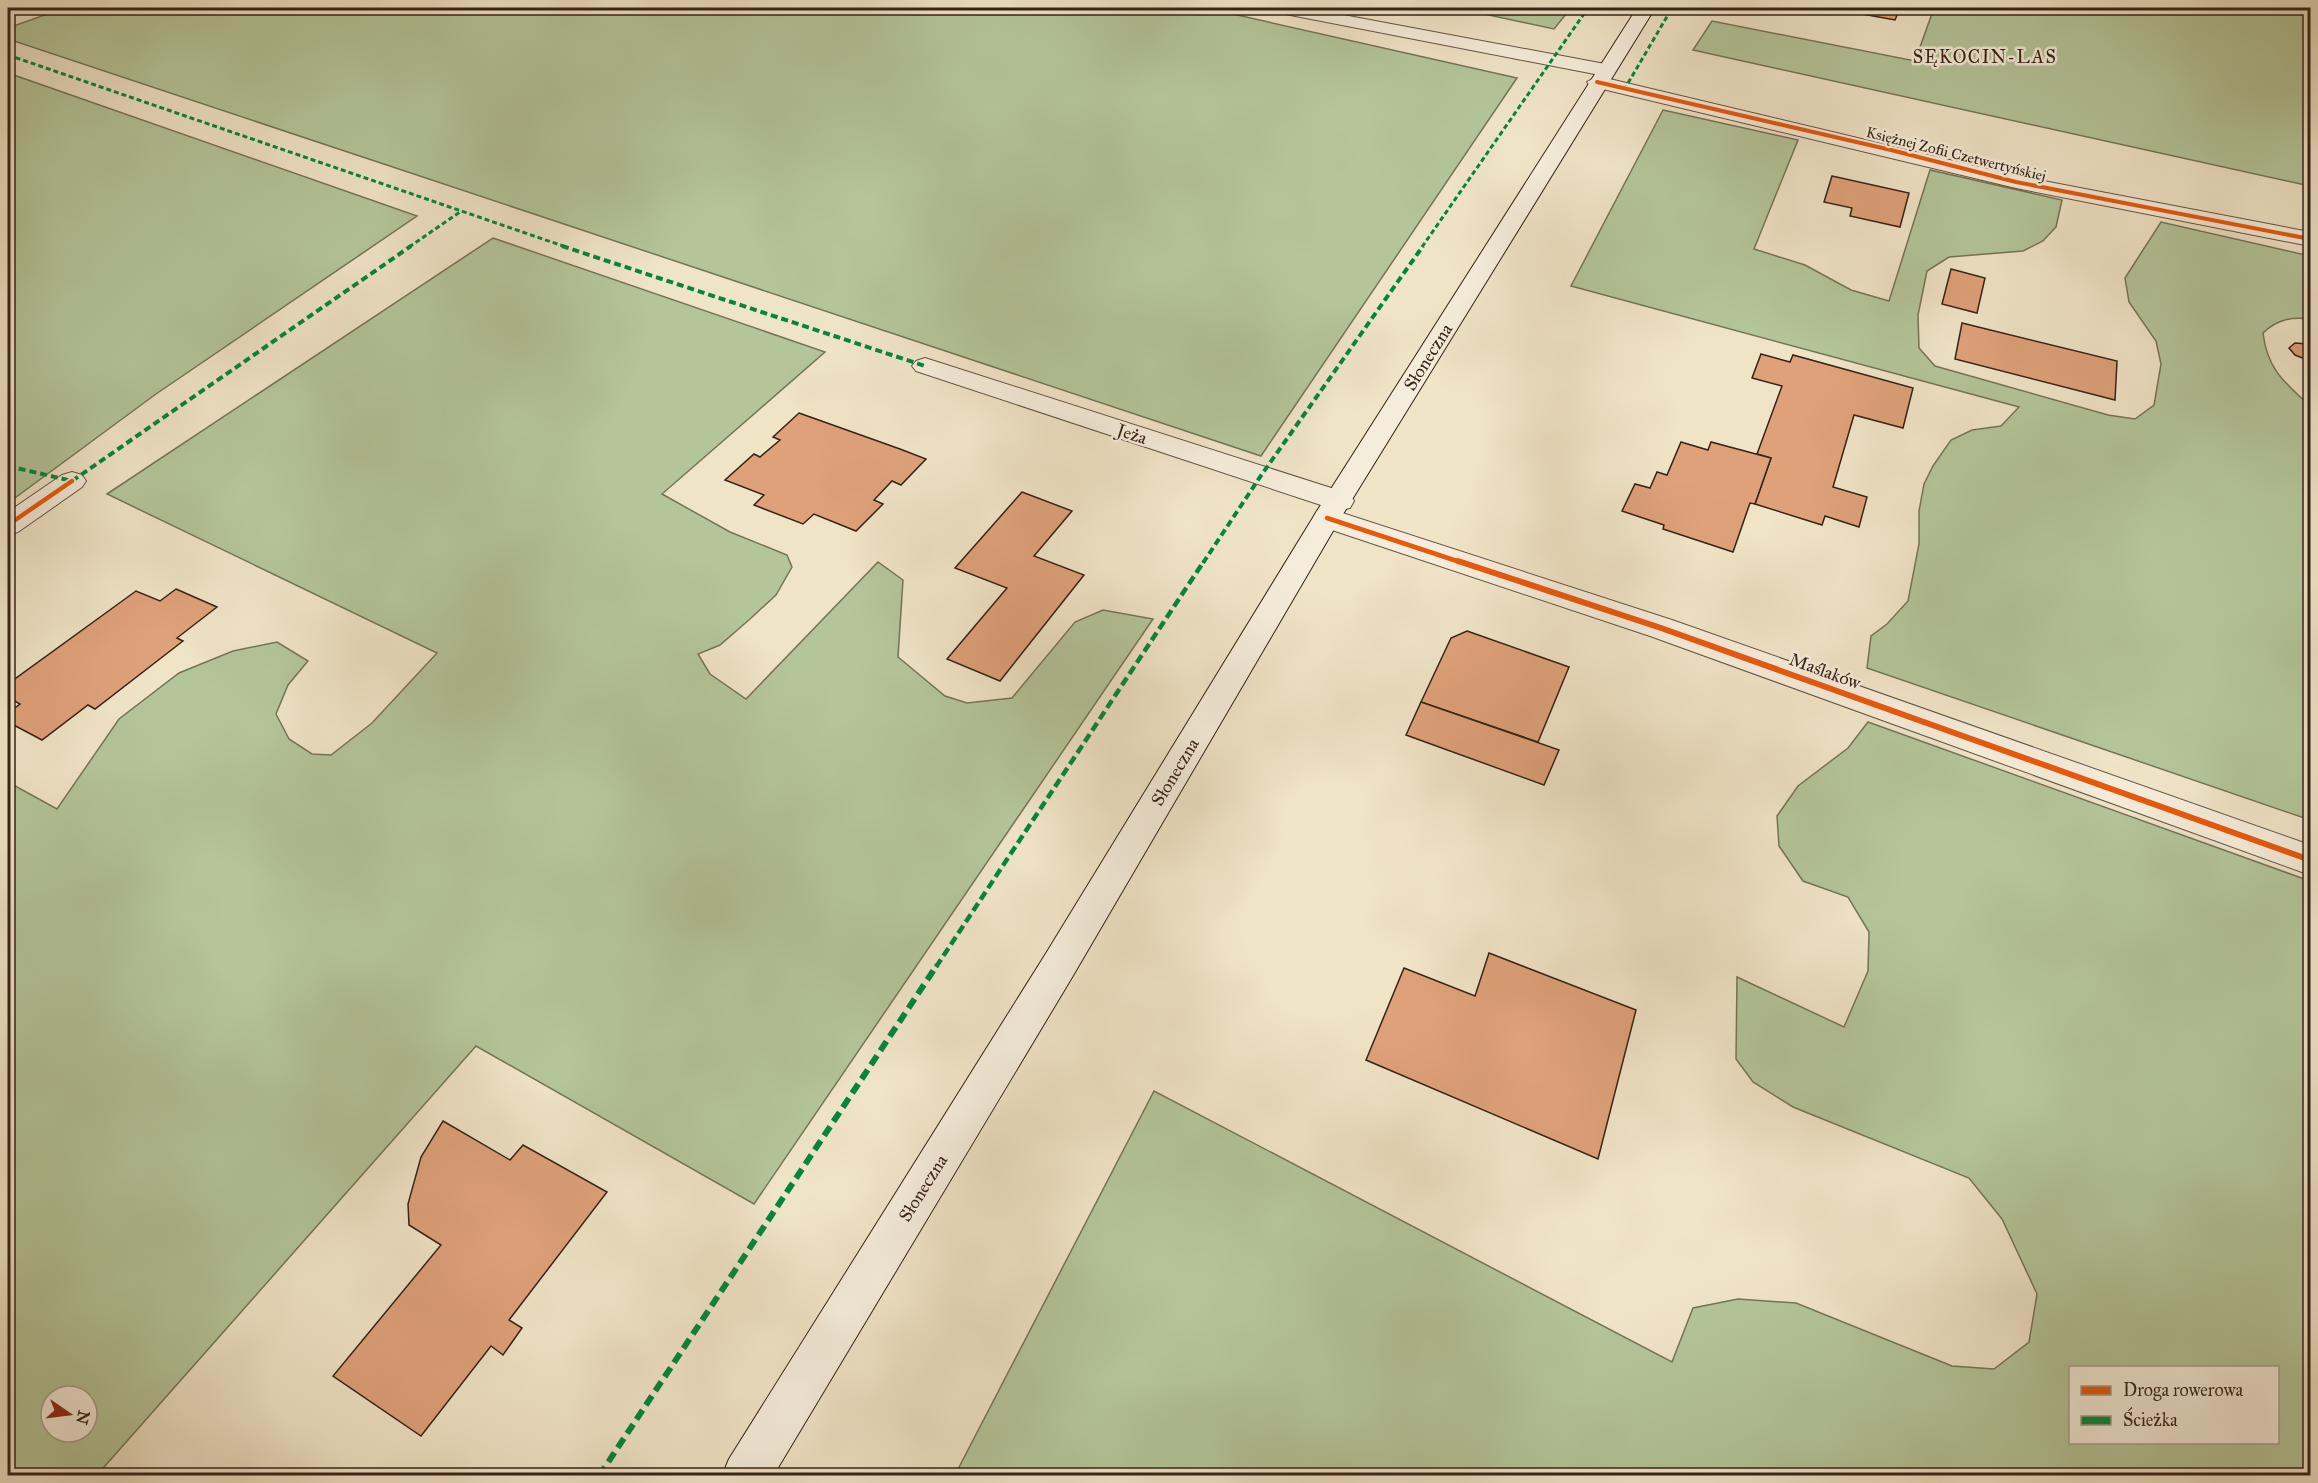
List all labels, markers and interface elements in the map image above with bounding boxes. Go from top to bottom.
district label: SĘKOCIN-LAS [1913,46,2057,68]
street label: Księżnej Zofii Czetwertyńskiej [1864,123,2048,185]
street label: Słoneczna [1399,319,1457,395]
street label: Jeża [1112,418,1150,450]
street label: Maślaków [1786,648,1864,694]
street label: Słoneczna [1146,734,1204,810]
street label: Słoneczna [894,1150,952,1226]
legend [2069,1366,2279,1444]
text: Droga rowerowa [2123,1379,2243,1402]
north arrow [39,1384,99,1444]
text: Ścieżka [2123,1407,2178,1431]
text: N [72,1409,94,1427]

